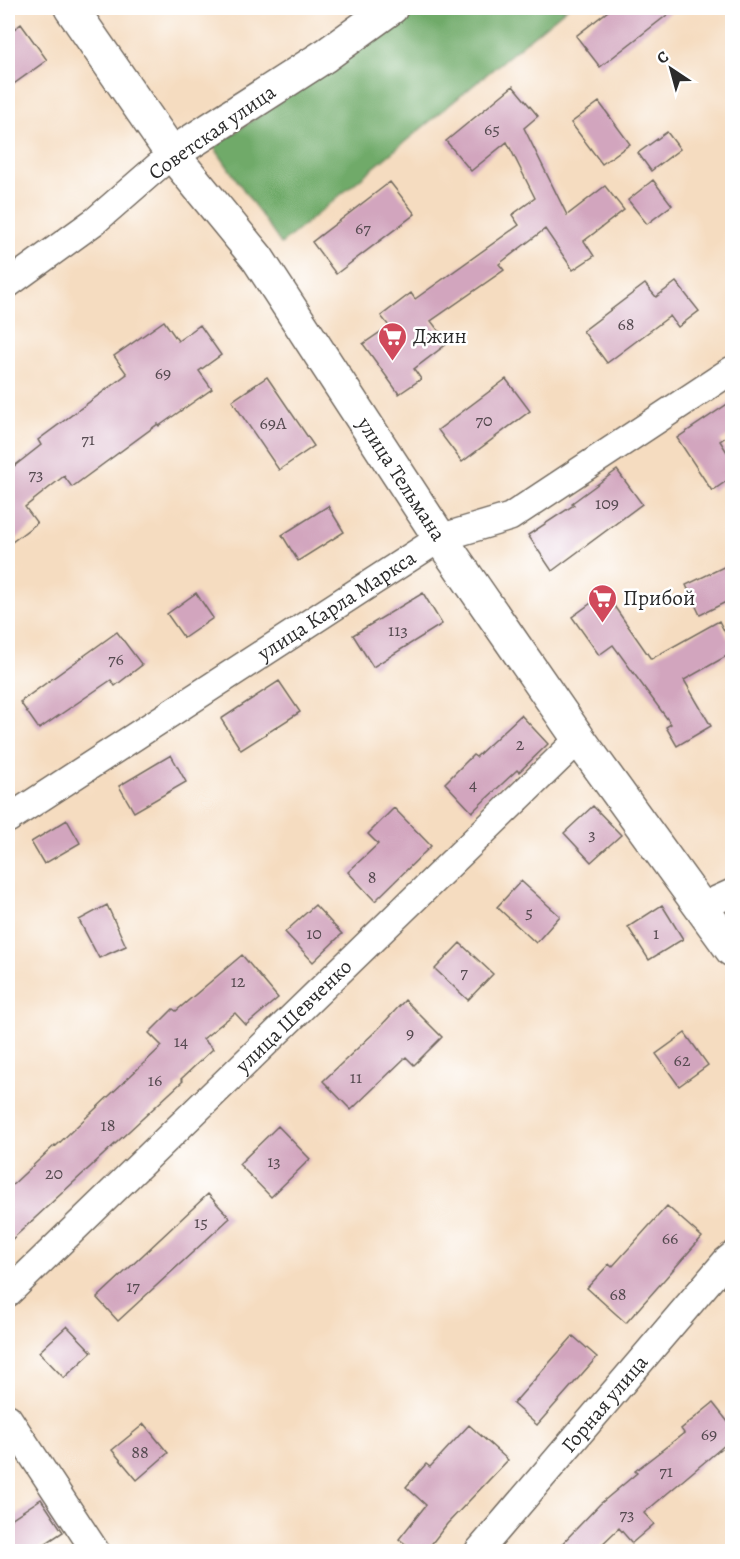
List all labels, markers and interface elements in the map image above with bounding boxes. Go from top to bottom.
north arrow [641,39,701,99]
text: С [652,46,673,69]
street label: Советская улица [143,78,281,186]
house number: 65 [484,117,500,141]
house number: 67 [355,216,371,240]
house number: 68 [617,312,635,336]
supermarket icon: Джин [376,320,408,362]
place label: Джин [413,322,467,350]
house number: 69 [155,361,171,385]
house number: 70 [475,408,493,432]
house number: 69А [259,411,287,435]
street label: улица Тельмана [350,411,452,547]
house number: 71 [81,427,95,451]
house number: 73 [28,462,44,486]
house number: 109 [595,491,619,515]
street label: улица Карла Маркса [251,543,421,668]
supermarket icon: Прибой [586,582,618,624]
place label: Прибой [623,584,695,612]
house number: 113 [388,618,408,642]
house number: 76 [108,647,124,671]
house number: 2 [516,732,525,756]
house number: 4 [469,772,477,796]
house number: 3 [588,822,596,846]
house number: 8 [368,865,376,889]
house number: 5 [525,900,533,924]
house number: 10 [306,921,322,945]
house number: 1 [653,921,659,945]
street label: улица Шевченко [229,953,358,1080]
house number: 7 [460,960,468,984]
house number: 12 [231,969,246,993]
house number: 9 [406,1021,414,1045]
house number: 14 [174,1029,188,1053]
house number: 62 [674,1048,691,1072]
house number: 11 [350,1065,362,1089]
house number: 16 [148,1068,162,1092]
house number: 18 [101,1113,115,1137]
house number: 13 [267,1149,281,1173]
house number: 20 [45,1161,63,1185]
house number: 15 [194,1210,208,1234]
house number: 66 [662,1226,678,1250]
house number: 17 [126,1274,140,1298]
house number: 68 [609,1282,627,1306]
street label: Горная улица [555,1348,654,1459]
house number: 69 [701,1422,717,1446]
house number: 88 [131,1440,149,1464]
house number: 71 [659,1459,673,1483]
house number: 73 [619,1502,635,1526]

